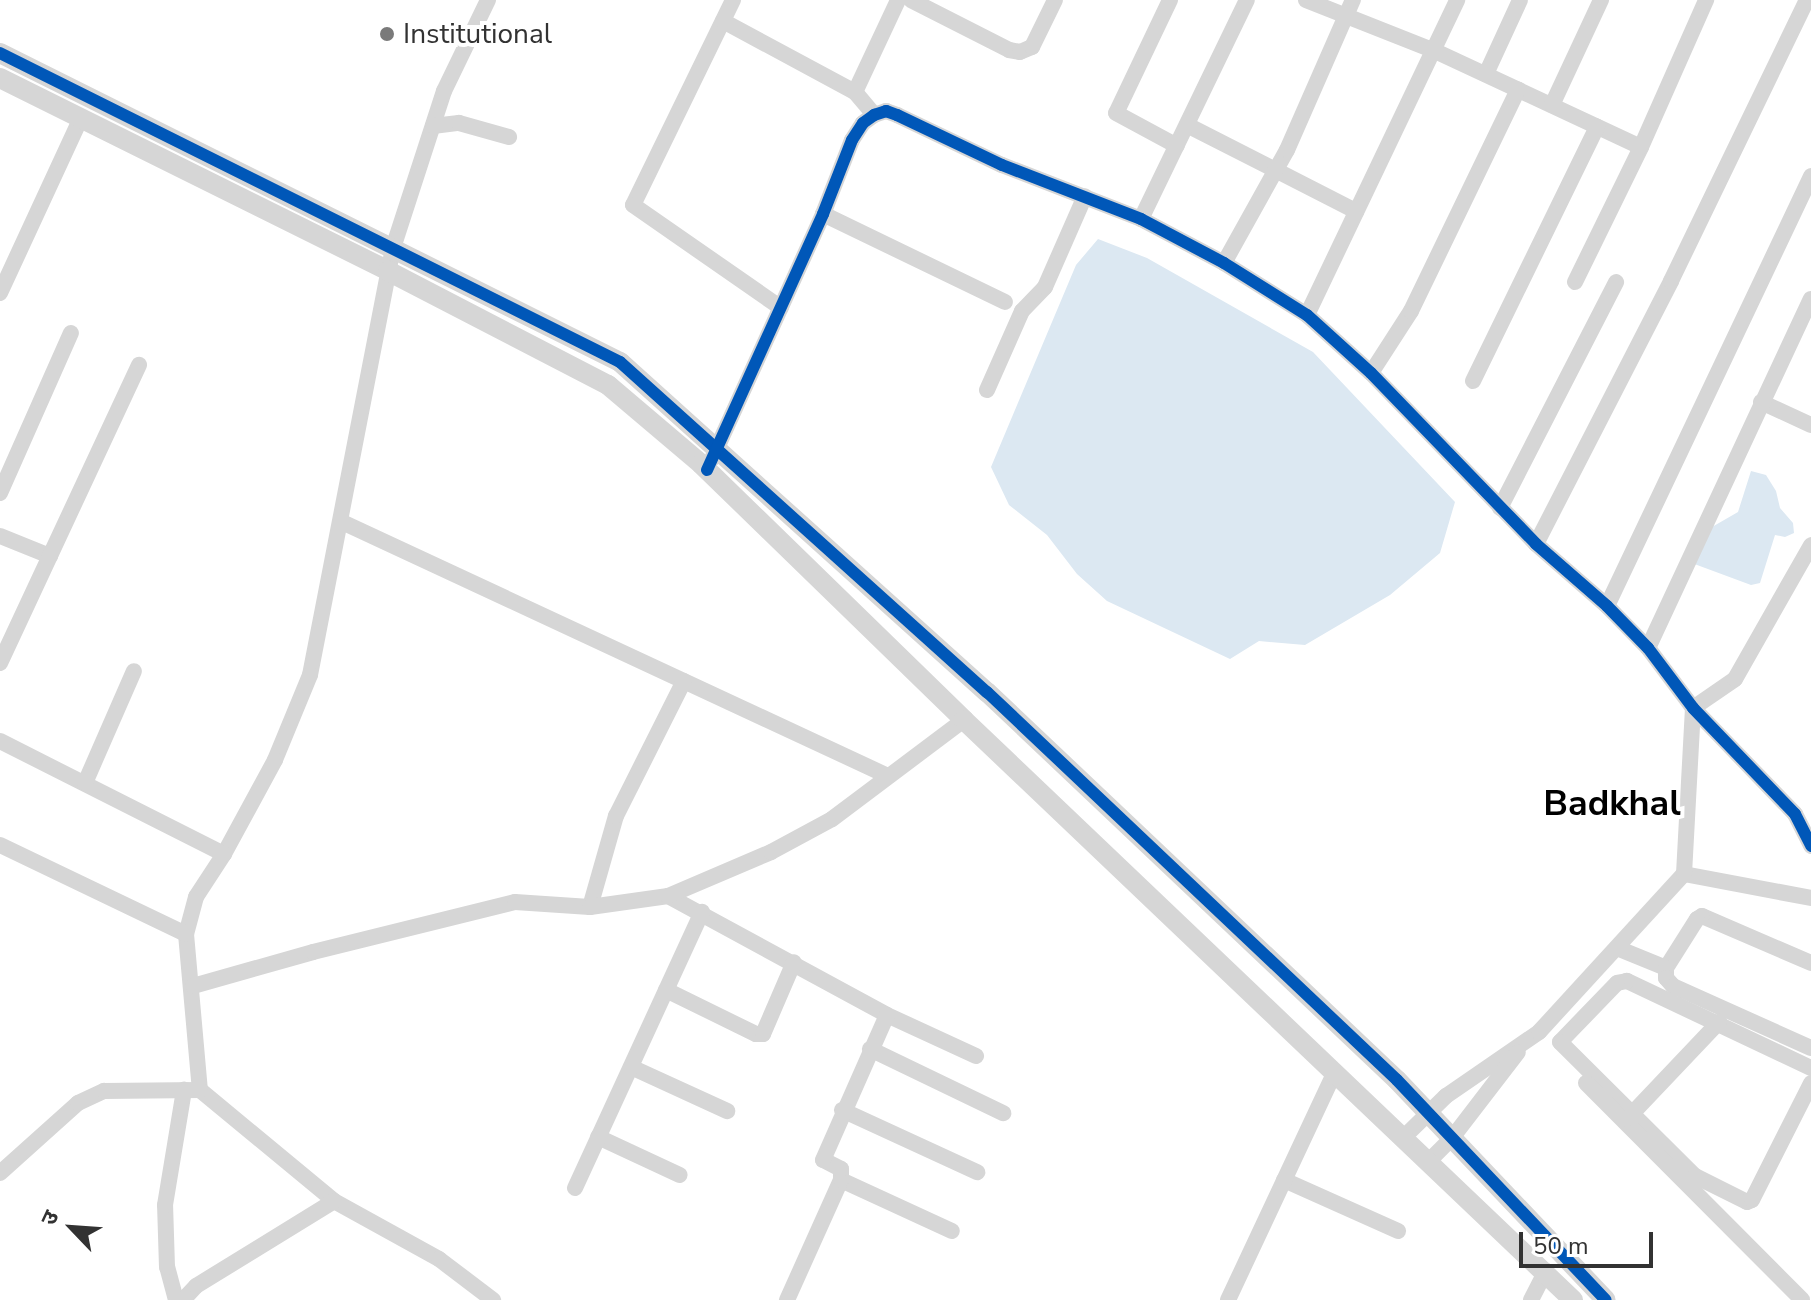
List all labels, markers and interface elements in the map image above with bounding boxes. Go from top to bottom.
place label: Institutional [403,17,552,51]
marker: Institutional [378,25,396,43]
district label: Badkhal [1543,782,1681,826]
north arrow [32,1188,112,1268]
text: उ [34,1206,67,1230]
scale bar [1523,1216,1657,1266]
text: 50 m [1533,1230,1589,1262]

